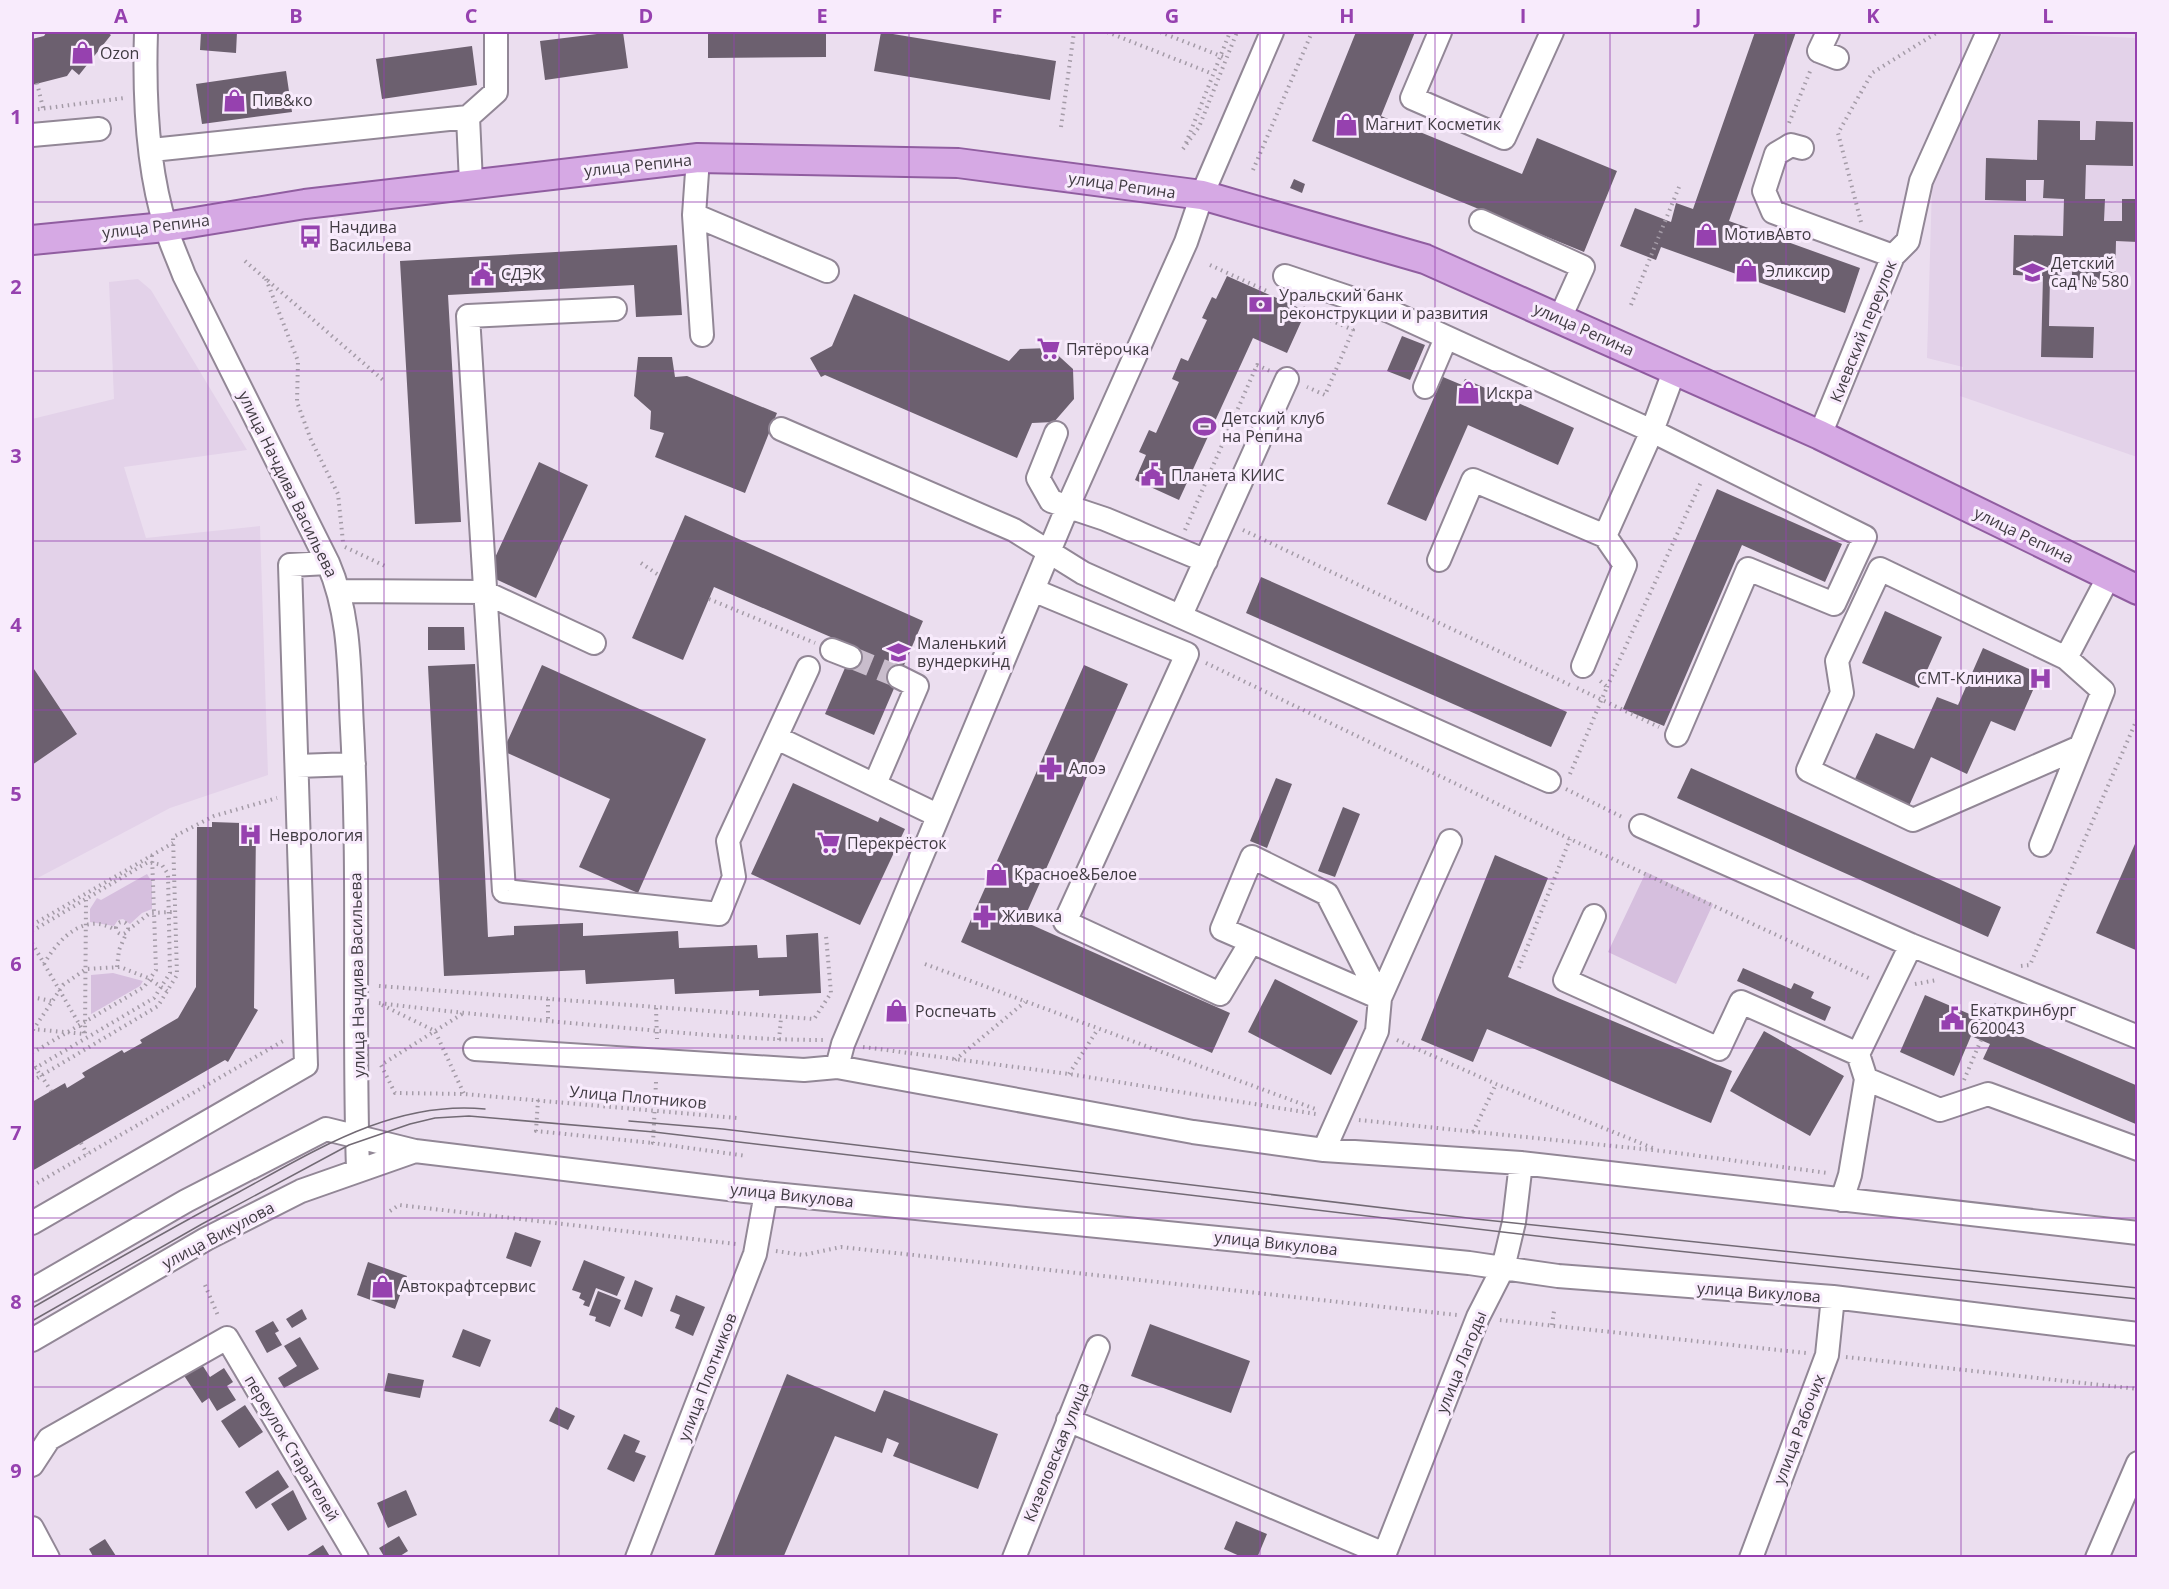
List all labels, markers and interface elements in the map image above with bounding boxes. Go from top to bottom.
text: A [114,2,128,29]
text: B [289,2,303,29]
text: C [465,2,478,29]
text: D [639,2,653,29]
text: E [816,2,828,29]
text: F [992,2,1002,29]
text: G [1165,2,1179,29]
text: H [1339,2,1355,29]
text: I [1520,2,1526,29]
text: J [1693,2,1701,29]
text: K [1866,2,1880,29]
text: L [2042,2,2054,29]
shop icon: Ozon [69,40,95,66]
place label: Ozon [100,42,139,64]
shop icon: Пив&ко [221,87,247,113]
place label: Пив&ко [252,89,313,111]
text: 1 [10,103,22,130]
shop icon: Магнит Косметик [1334,111,1360,137]
place label: Магнит Косметик [1365,113,1502,135]
street label: улица Репина [583,148,693,182]
street label: улица Репина [1067,167,1177,203]
street label: улица Репина [101,208,211,244]
place label: Начдива Васильева [329,216,412,256]
shop icon: МотивАвто [1693,221,1719,247]
bus stop icon: Начдива Васильева [298,223,324,249]
place label: МотивАвто [1724,223,1811,245]
place label: Детский сад № 580 [2051,252,2129,292]
street label: Киевский переулок [1824,256,1902,405]
shop icon: Эликсир [1734,258,1760,284]
school or university icon: Детский сад № 580 [2020,259,2046,285]
place label: Эликсир [1765,260,1830,282]
public building icon: СДЭК [470,261,496,287]
place label: СДЭК [501,263,542,285]
text: 2 [10,273,22,300]
place label: Уральский банк реконструкции и развития [1279,284,1488,324]
bank icon: Уральский банк реконструкции и развития [1248,291,1274,317]
street label: улица Репина [1530,297,1638,361]
supermarket icon: Пятёрочка [1035,336,1061,362]
place label: Пятёрочка [1066,338,1149,360]
shop icon: Искра [1455,380,1481,406]
place label: Искра [1486,382,1533,404]
street label: улица Начдива Васильева [233,387,343,581]
place label: Детский клуб на Репина [1222,407,1325,447]
sports icon: Детский клуб на Репина [1191,414,1217,440]
text: 3 [10,442,22,469]
public building icon: Планета КИИС [1140,462,1166,488]
place label: Планета КИИС [1171,464,1285,486]
street label: улица Репина [1971,501,2077,569]
text: 4 [10,611,22,638]
place label: Маленький вундеркинд [917,632,1010,672]
school or university icon: Маленький вундеркинд [886,639,912,665]
hospital icon: СМТ-Клиника [2027,665,2053,691]
place label: СМТ-Клиника [1917,667,2022,689]
pharmacy icon: Алоэ [1038,755,1064,781]
place label: Алоэ [1069,757,1106,779]
text: 5 [10,780,22,807]
hospital icon: Неврология [238,822,264,848]
place label: Неврология [269,824,363,846]
supermarket icon: Перекрёсток [816,830,842,856]
place label: Перекрёсток [847,832,947,854]
shop icon: Красное&Белое [983,861,1009,887]
place label: Красное&Белое [1014,863,1137,885]
street label: улица Начдива Васильева [344,872,370,1078]
pharmacy icon: Живика [971,903,997,929]
place label: Живика [1002,905,1062,927]
text: 6 [10,950,22,977]
shop icon: Роспечать [884,998,910,1024]
place label: Екаткринбург 620043 [1970,999,2076,1039]
place label: Роспечать [915,1000,996,1022]
public building icon: Екаткринбург 620043 [1939,1006,1965,1032]
street label: Улица Плотников [568,1080,708,1114]
text: 7 [10,1119,22,1146]
street label: улица Викулова [729,1178,855,1212]
street label: улица Викулова [158,1196,278,1274]
street label: улица Викулова [1213,1226,1339,1260]
shop icon: Автокрафтсервис [369,1273,395,1299]
place label: Автокрафтсервис [400,1275,536,1297]
street label: улица Викулова [1696,1277,1822,1307]
text: 8 [10,1288,22,1315]
street label: улица Лагоды [1430,1308,1492,1416]
street label: улица Плотников [672,1310,742,1444]
street label: улица Рабочих [1768,1370,1830,1487]
street label: переулок Старателей [240,1371,344,1525]
street label: Кизеловская улица [1018,1379,1094,1525]
text: 9 [10,1457,22,1484]

